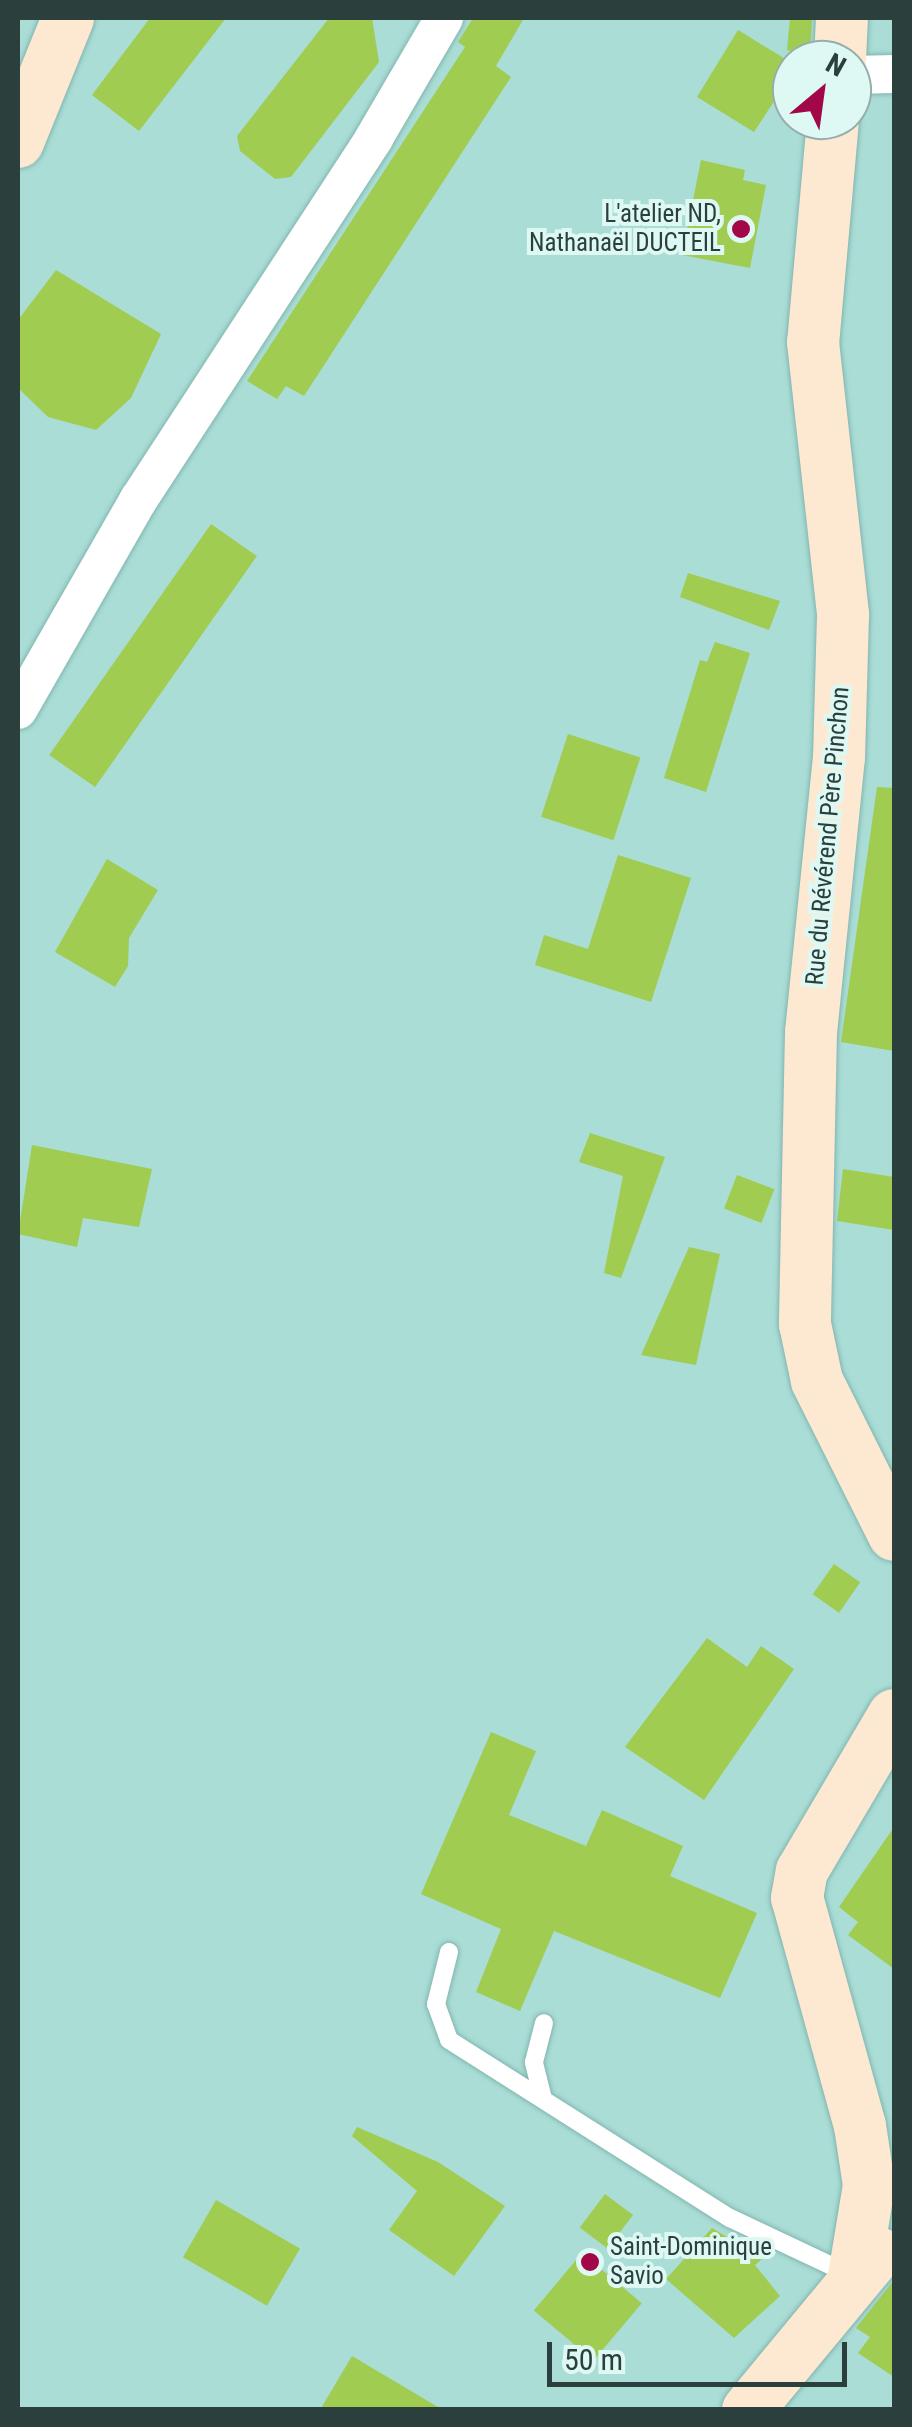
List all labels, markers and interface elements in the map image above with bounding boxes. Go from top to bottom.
north arrow [772,40,872,140]
text: N [820,46,851,84]
place label: L'atelier ND, Nathanaël DUCTEIL [529,200,721,259]
marker: L'atelier ND, Nathanaël DUCTEIL [730,218,752,240]
street label: Rue du Révérend Père Pinchon [800,685,856,987]
place label: Saint-Dominique Savio [610,2233,772,2292]
marker: Saint-Dominique Savio [579,2251,601,2273]
scale bar [552,2322,852,2384]
text: 50 m [564,2342,623,2377]

